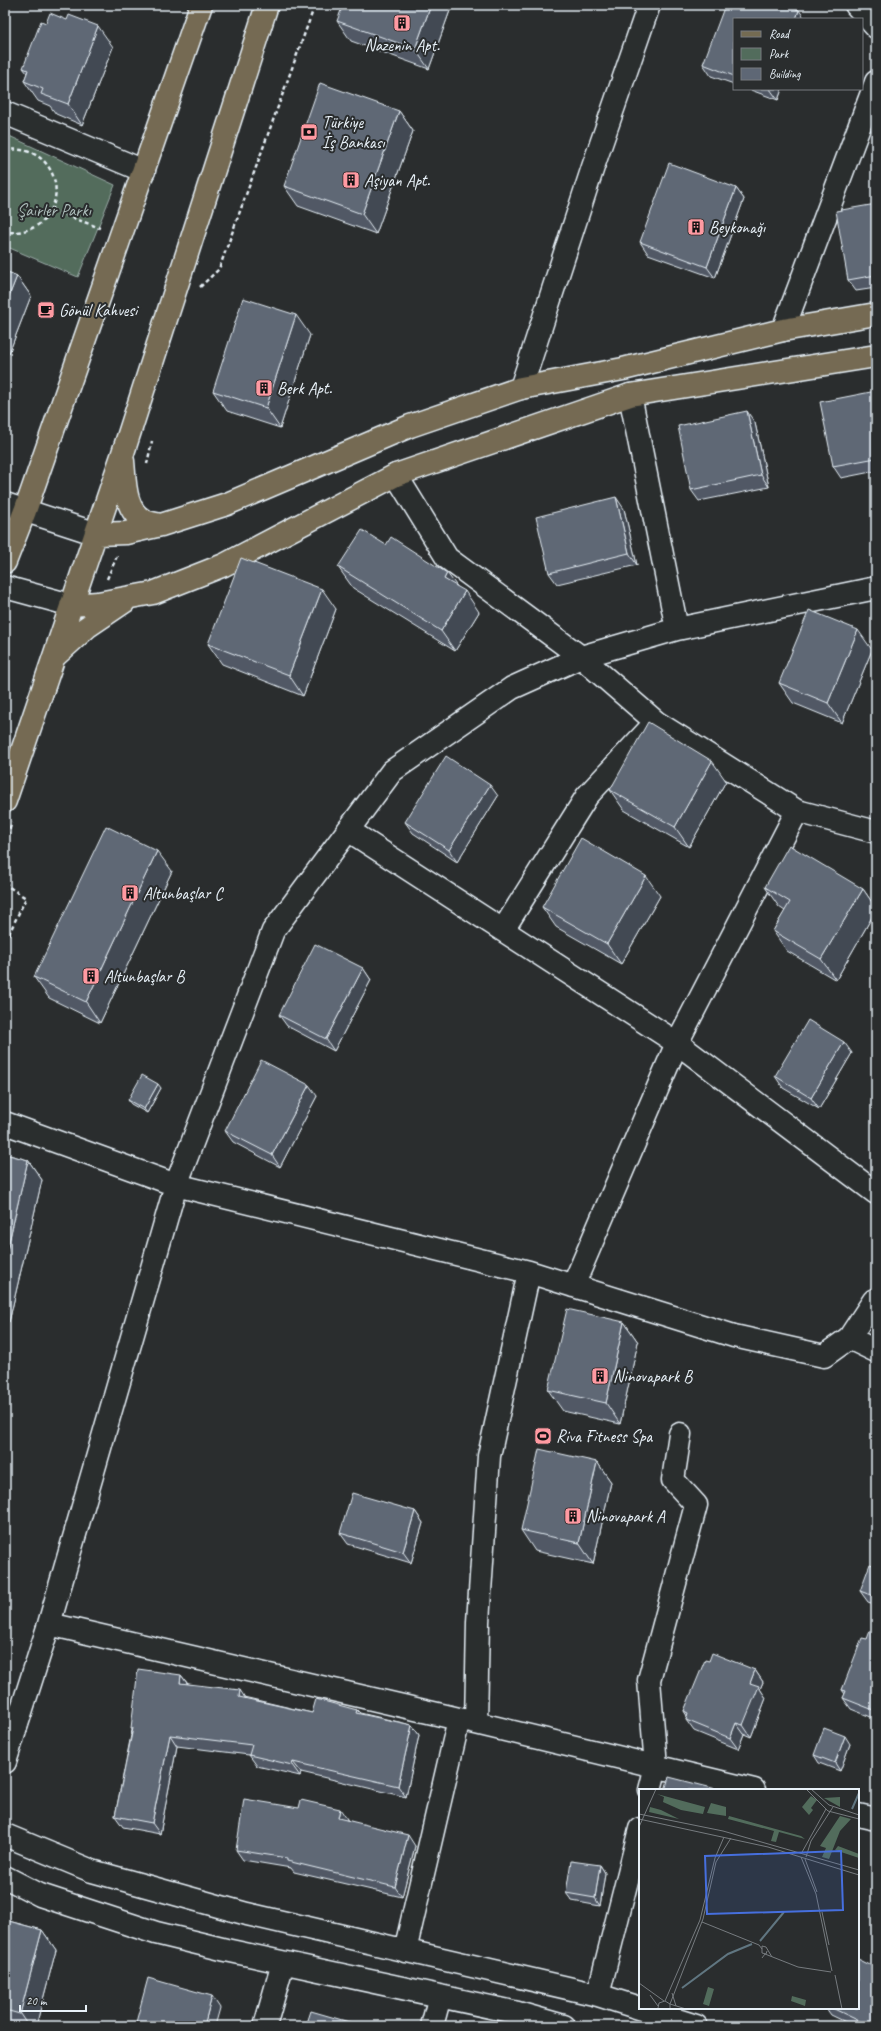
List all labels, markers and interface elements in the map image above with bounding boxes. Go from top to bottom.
building icon: Nazenin Apt. [392,13,412,33]
legend [733,18,863,90]
text: Road [769,26,791,42]
place label: Nazenin Apt. [364,35,440,56]
text: Park [769,46,790,62]
text: Building [769,66,801,82]
place label: Türkiye İş Bankası [322,112,385,153]
bank icon: Türkiye İş Bankası [299,122,319,142]
building icon: Aşiyan Apt. [341,170,361,190]
place label: Aşiyan Apt. [364,170,430,191]
park label: Şairler Parkı [17,200,92,221]
building icon: Beykonağı [686,217,706,237]
place label: Beykonağı [709,217,766,238]
cafe icon: Gönül Kahvesi [36,300,56,320]
place label: Gönül Kahvesi [59,300,140,321]
building icon: Berk Apt. [254,378,274,398]
place label: Berk Apt. [277,378,332,399]
building icon: Altunbaşlar C [120,883,140,903]
place label: Altunbaşlar C [143,883,225,904]
building icon: Altunbaşlar B [81,966,101,986]
place label: Altunbaşlar B [104,966,186,987]
building icon: Ninovapark B [590,1366,610,1386]
place label: Ninovapark B [613,1366,693,1387]
sports icon: Riva Fitness Spa [533,1426,553,1446]
place label: Riva Fitness Spa [556,1426,653,1447]
building icon: Ninovapark A [563,1506,583,1526]
place label: Ninovapark A [586,1506,666,1527]
inset map [639,1789,859,2009]
scale bar [20,1987,86,2013]
text: 20 m [26,1993,48,2009]

